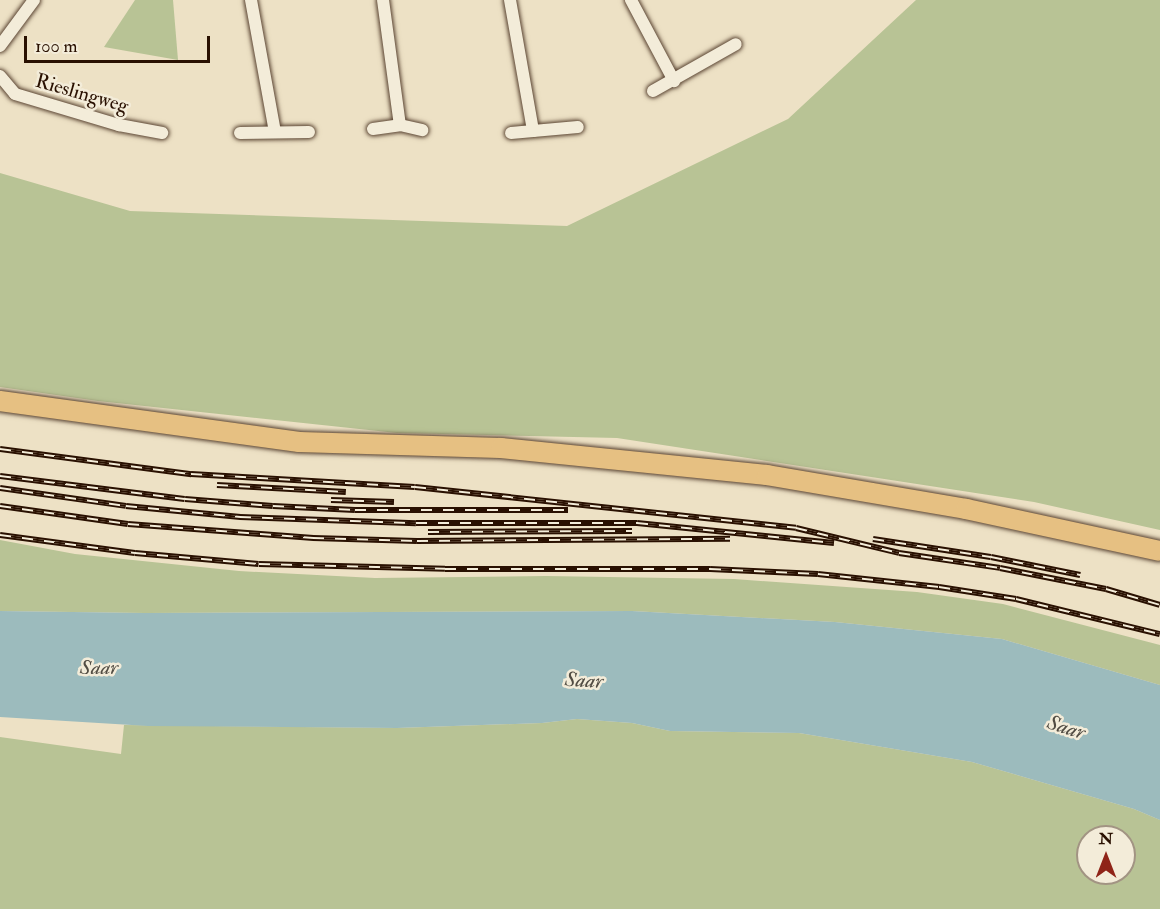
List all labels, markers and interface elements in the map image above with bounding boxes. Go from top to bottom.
scale bar [27,24,213,62]
text: 100 m [35,35,78,58]
street label: Rieslingweg [33,68,131,118]
water label: Saar [80,655,118,681]
water label: Saar [564,667,604,695]
water label: Saar [1044,710,1088,746]
north arrow [1076,825,1136,885]
text: N [1099,829,1113,849]

